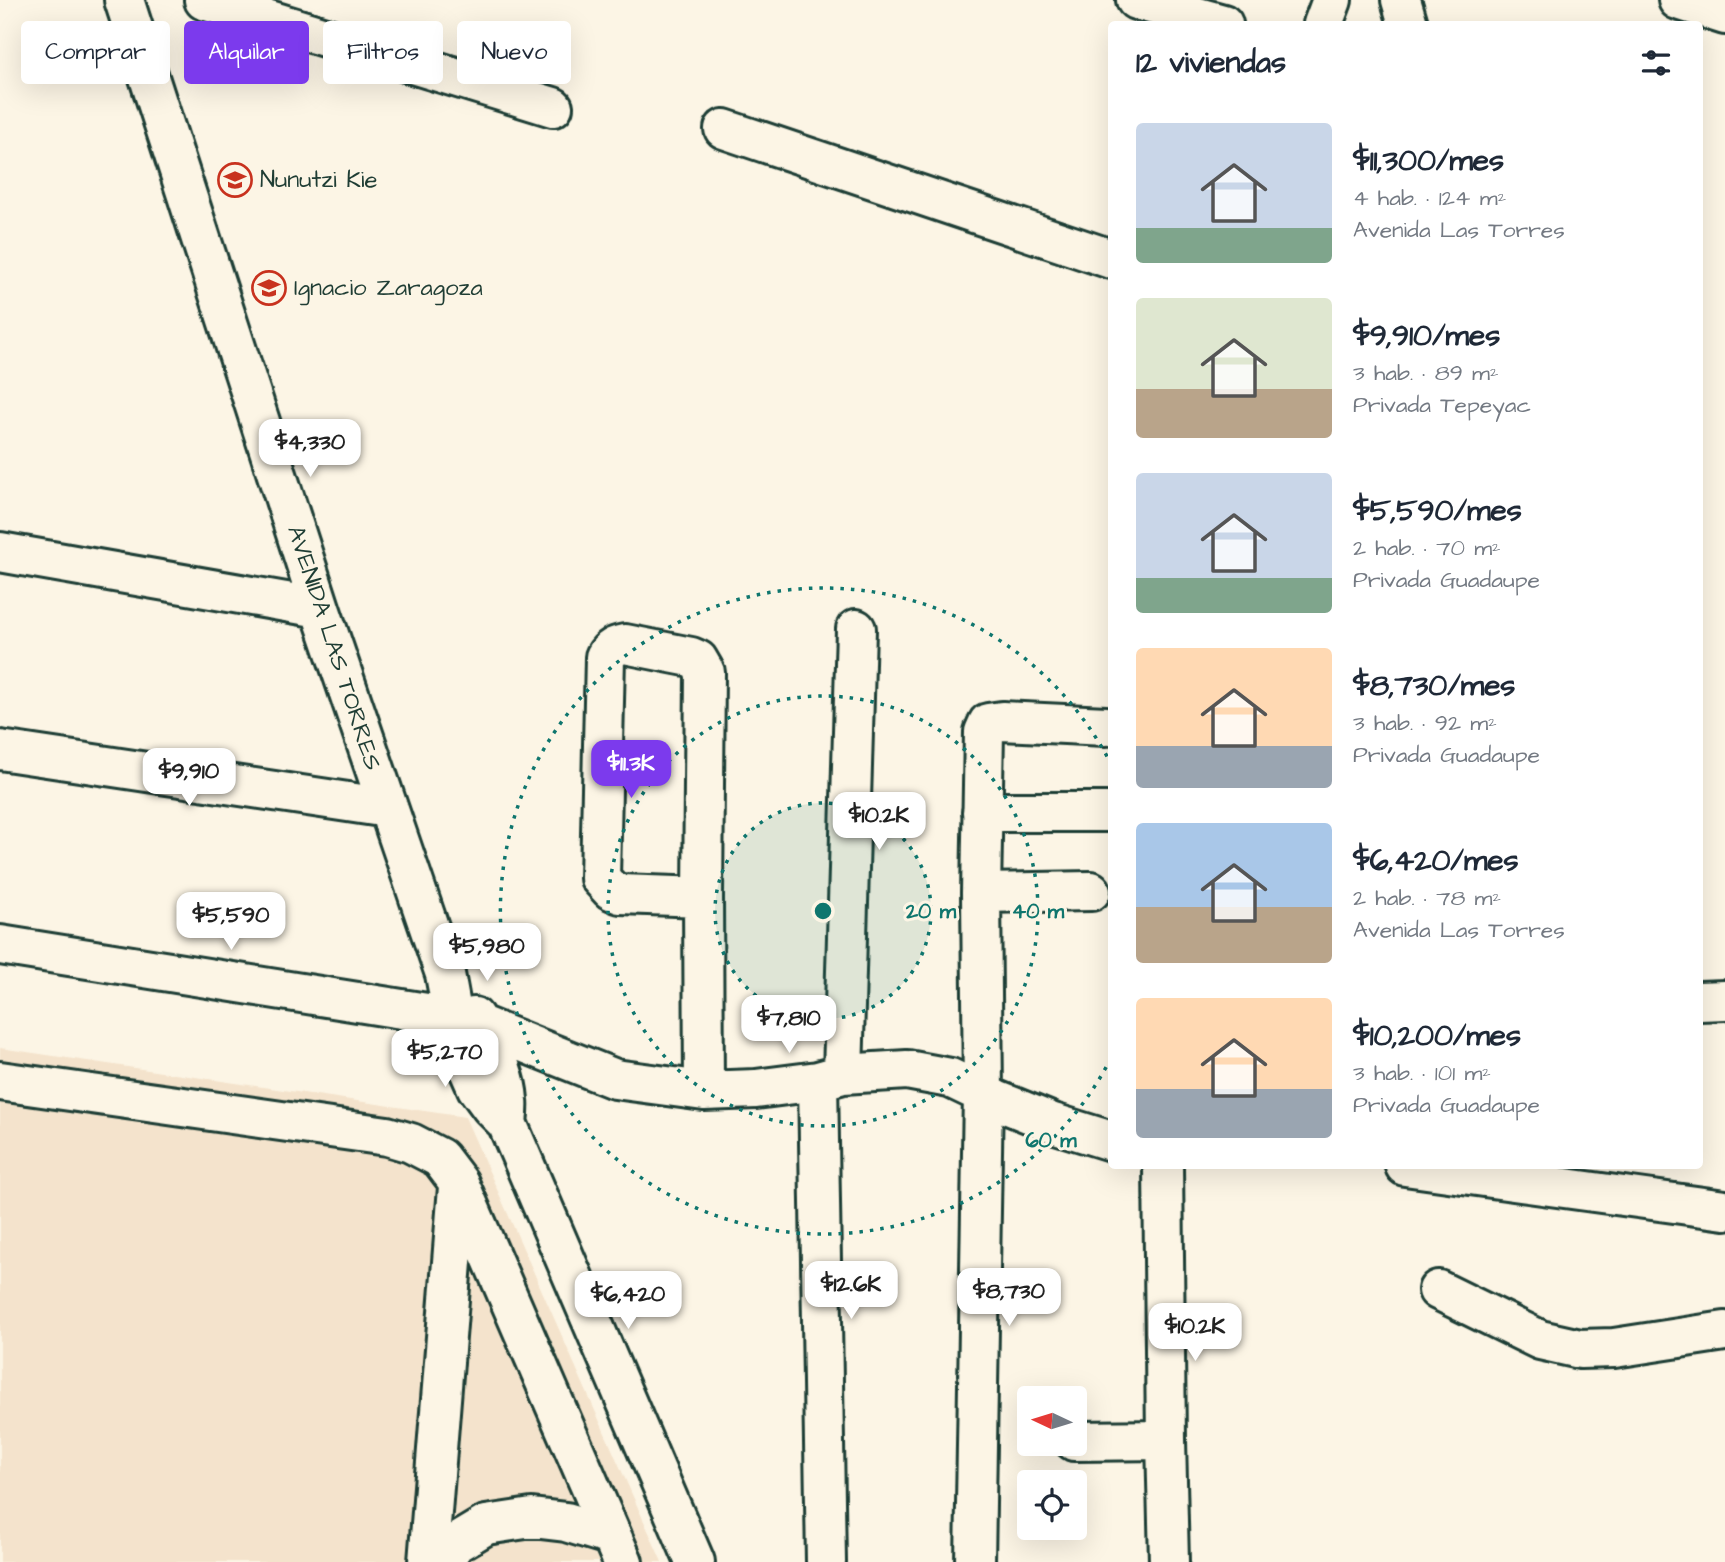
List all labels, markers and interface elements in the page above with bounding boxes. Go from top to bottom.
chip: Comprar [21,21,170,84]
chip: Alquilar [184,21,309,84]
chip: Filtros [323,21,443,84]
chip: Nuevo [457,21,571,84]
text: 12 viviendas [1136,42,1286,84]
icon: filters [1637,44,1675,82]
text: $11,300/mes [1353,140,1504,182]
icon: home [1192,151,1276,235]
school or university icon: Nunutzi Kie [216,161,254,199]
place label: Nunutzi Kie [260,163,377,197]
text: 4 hab. · 124 m² [1353,182,1506,214]
text: Avenida Las Torres [1353,214,1565,246]
school or university icon: Ignacio Zaragoza [250,269,288,307]
place label: Ignacio Zaragoza [294,271,483,306]
text: $9,910/mes [1353,315,1500,357]
icon: home [1192,326,1276,410]
text: 3 hab. · 89 m² [1353,357,1499,389]
text: Privada Tepeyac [1353,389,1531,421]
pin: $4,330 [253,420,367,479]
text: $4,330 [275,426,345,458]
text: $5,590/mes [1353,490,1522,532]
icon: home [1192,501,1276,585]
street label: AVENIDA LAS TORRES [278,521,390,775]
text: 2 hab. · 70 m² [1353,532,1501,564]
text: Privada Guadaupe [1353,564,1540,596]
text: $8,730/mes [1353,665,1515,707]
icon: home [1192,676,1276,760]
text: 3 hab. · 92 m² [1353,707,1497,739]
text: Privada Guadaupe [1353,739,1540,771]
pin: $11.3K [574,740,688,800]
text: $11.3K [607,747,655,779]
pin: $9,910 [132,748,246,808]
text: $9,910 [159,755,219,787]
pin: $10.2K [822,792,936,852]
text: $10.2K [849,799,909,831]
text: $6,420/mes [1353,840,1519,882]
icon: home [1192,851,1276,935]
text: 2 hab. · 78 m² [1353,882,1501,914]
pin: $5,590 [174,892,288,952]
text: 20 m [905,897,957,926]
text: 40 m [1012,897,1065,926]
text: $5,590 [192,899,270,931]
centre of rings [811,899,835,923]
text: Avenida Las Torres [1353,914,1565,946]
pin: $5,980 [430,923,544,983]
text: $5,980 [449,930,525,962]
pin: $7,810 [732,996,846,1055]
text: $7,810 [757,1002,821,1034]
text: $10,200/mes [1353,1015,1521,1057]
icon: home [1192,1026,1276,1110]
pin: $5,270 [388,1030,502,1089]
text: $5,270 [408,1036,483,1068]
text: 3 hab. · 101 m² [1353,1057,1491,1089]
text: Privada Guadaupe [1353,1089,1540,1121]
text: 60 m [1025,1126,1077,1155]
pin: $12.6K [794,1262,908,1321]
text: $12.6K [821,1268,881,1300]
pin: $8,730 [952,1268,1066,1328]
pin: $6,420 [571,1272,685,1331]
text: $8,730 [973,1275,1045,1307]
text: $6,420 [591,1278,665,1310]
pin: $10.2K [1138,1304,1252,1363]
text: $10.2K [1165,1310,1225,1342]
north arrow [1017,1386,1087,1456]
map controls [1017,1386,1087,1540]
button: locate [1017,1470,1087,1540]

